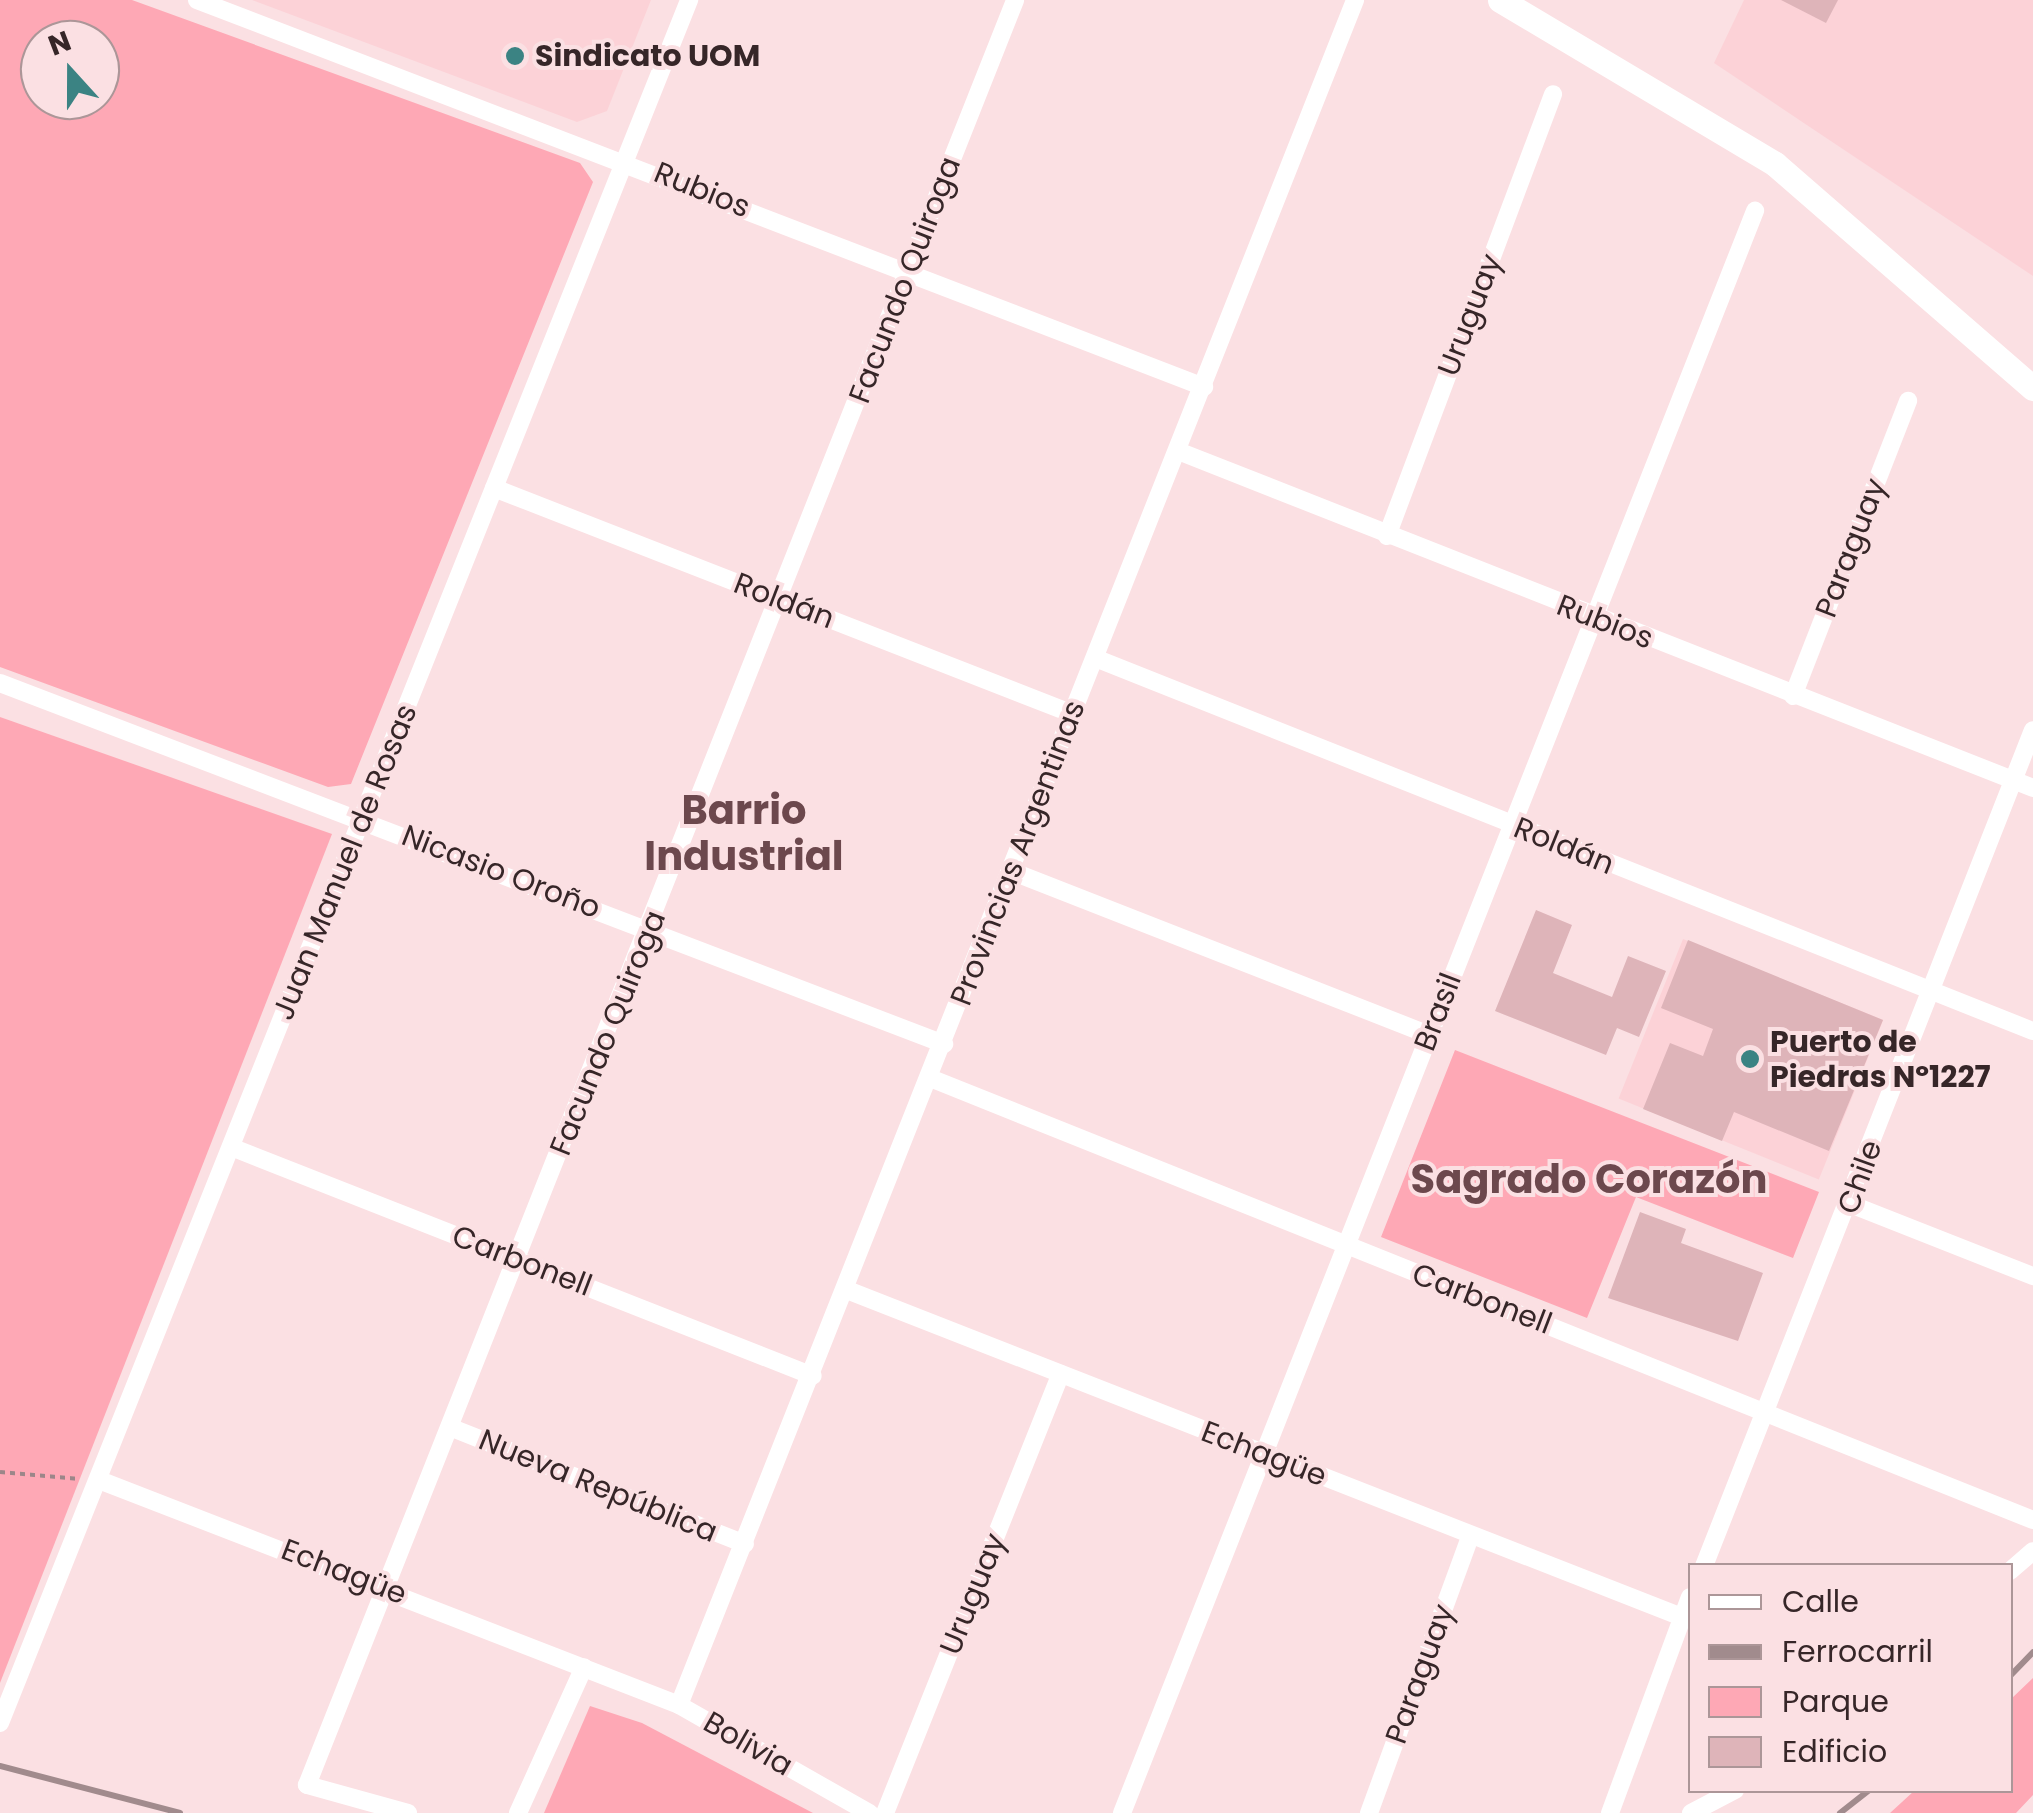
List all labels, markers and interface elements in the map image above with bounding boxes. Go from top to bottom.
north arrow [20,20,120,120]
text: N [43,21,77,65]
place label: Sindicato UOM [535,38,760,74]
marker: Sindicato UOM [504,45,526,67]
street label: Facundo Quiroga [841,152,969,408]
street label: Rubios [649,155,755,225]
street label: Uruguay [1430,249,1510,381]
street label: Paraguay [1808,474,1894,622]
street label: Roldán [729,565,839,637]
street label: Rubios [1552,587,1658,657]
street label: Provincias Argentinas [943,695,1093,1011]
street label: Juan Manuel de Rosas [265,699,425,1025]
district label: Barrio Industrial [644,786,844,880]
street label: Roldán [1509,810,1619,882]
street label: Nicasio Oroño [397,818,605,926]
street label: Facundo Quiroga [542,905,674,1161]
street label: Brasil [1407,968,1469,1056]
place label: Puerto de Piedras Nº1227 [1770,1024,1991,1094]
marker: Puerto de Piedras Nº1227 [1739,1048,1761,1070]
street label: Chile [1830,1135,1890,1219]
district label: Sagrado Corazón [1411,1155,1767,1203]
street label: Carbonell [447,1218,597,1304]
street label: Carbonell [1407,1256,1557,1342]
street label: Echagüe [1196,1414,1332,1494]
street label: Nueva República [474,1422,722,1550]
street label: Uruguay [932,1528,1014,1660]
street label: Echagüe [276,1532,412,1612]
legend [1688,1563,2013,1793]
text: Calle [1782,1580,1859,1623]
street label: Paraguay [1378,1599,1462,1749]
text: Ferrocarril [1782,1630,1933,1673]
text: Parque [1782,1680,1889,1723]
street label: Bolivia [697,1704,799,1784]
text: Edificio [1782,1730,1887,1773]

